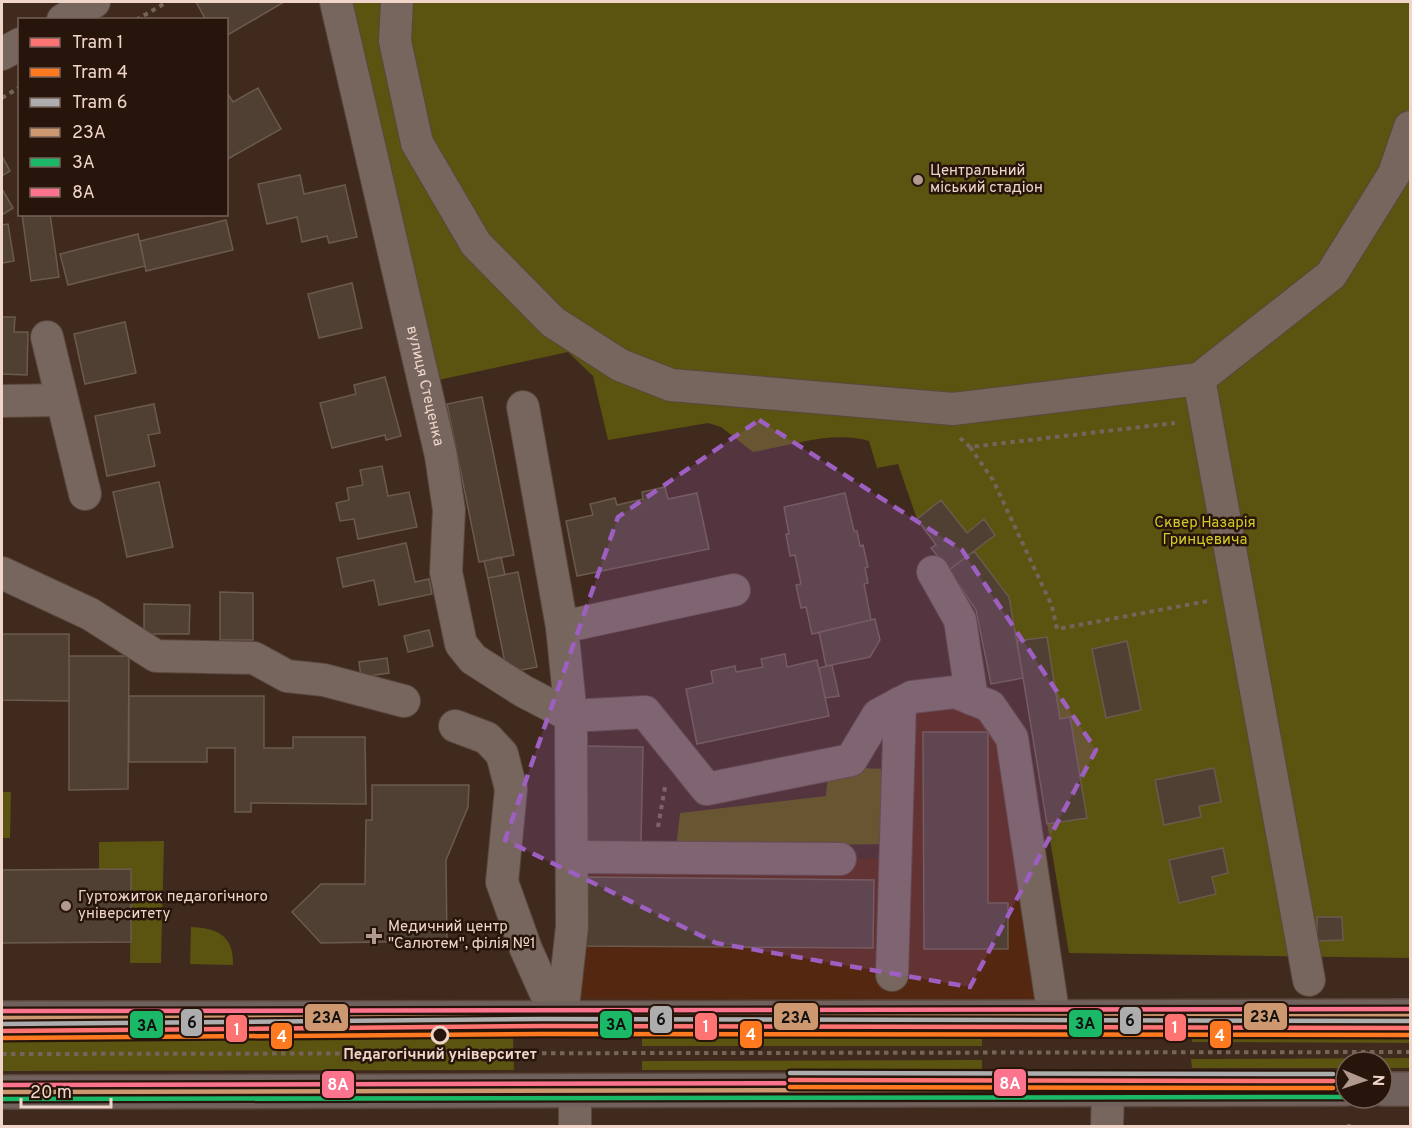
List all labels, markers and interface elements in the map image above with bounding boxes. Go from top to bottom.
legend [18,18,228,216]
text: Tram 1 [72,32,123,55]
text: Tram 4 [72,62,128,85]
text: Tram 6 [72,92,128,115]
text: 23А [72,122,106,145]
text: 3А [72,152,95,175]
place label: Центральний міський стадіон [930,162,1043,198]
marker: Центральний міський стадіон [911,173,925,187]
text: 8А [72,182,95,205]
street label: вулиця Стеценка [402,324,448,448]
park label: Сквер Назарія Гринцевича [1154,514,1256,550]
place label: Гуртожиток педагогічного університету [78,888,268,924]
marker: Гуртожиток педагогічного університету [59,899,73,913]
place label: Медичний центр "Салютем", філія №1 [388,918,536,954]
marker: Медичний центр "Салютем", філія №1 [365,927,383,945]
line badge: 23А [773,1002,819,1031]
line badge: 23А [1243,1002,1288,1031]
line badge: 23А [304,1003,349,1032]
line badge: 6 [649,1005,673,1034]
line badge: 6 [1119,1006,1142,1035]
line badge: 6 [180,1008,203,1037]
text: 23А [1250,1008,1280,1028]
text: 23А [312,1009,342,1029]
text: 23А [781,1009,811,1029]
line badge: 3А [1068,1009,1103,1038]
line badge: 3А [129,1010,164,1039]
line badge: 3А [599,1010,633,1039]
text: 6 [656,1011,666,1031]
line badge: 1 [694,1012,718,1041]
text: 6 [1125,1012,1135,1032]
line badge: 1 [1164,1013,1187,1042]
text: 6 [187,1014,197,1034]
line badge: 1 [225,1014,248,1043]
text: 3А [1075,1015,1095,1035]
text: 3А [606,1016,626,1036]
text: 3А [137,1017,157,1037]
text: 1 [703,1018,709,1038]
text: 1 [1172,1019,1178,1039]
line badge: 4 [739,1020,763,1049]
line badge: 4 [1209,1020,1232,1049]
text: 1 [234,1021,240,1041]
line badge: 4 [270,1022,293,1050]
marker: Педагогічний університет [431,1026,449,1044]
text: 4 [746,1026,756,1046]
text: 4 [1215,1027,1225,1047]
text: 4 [277,1028,287,1048]
place label: Педагогічний університет [343,1046,537,1065]
north arrow [1334,1050,1394,1110]
line badge: 8А [993,1068,1027,1097]
line badge: 8А [321,1070,355,1099]
scale bar [21,1071,111,1109]
text: N [1367,1074,1387,1087]
text: 8А [999,1075,1021,1095]
text: 8А [327,1076,349,1096]
text: 20 m [30,1082,72,1105]

